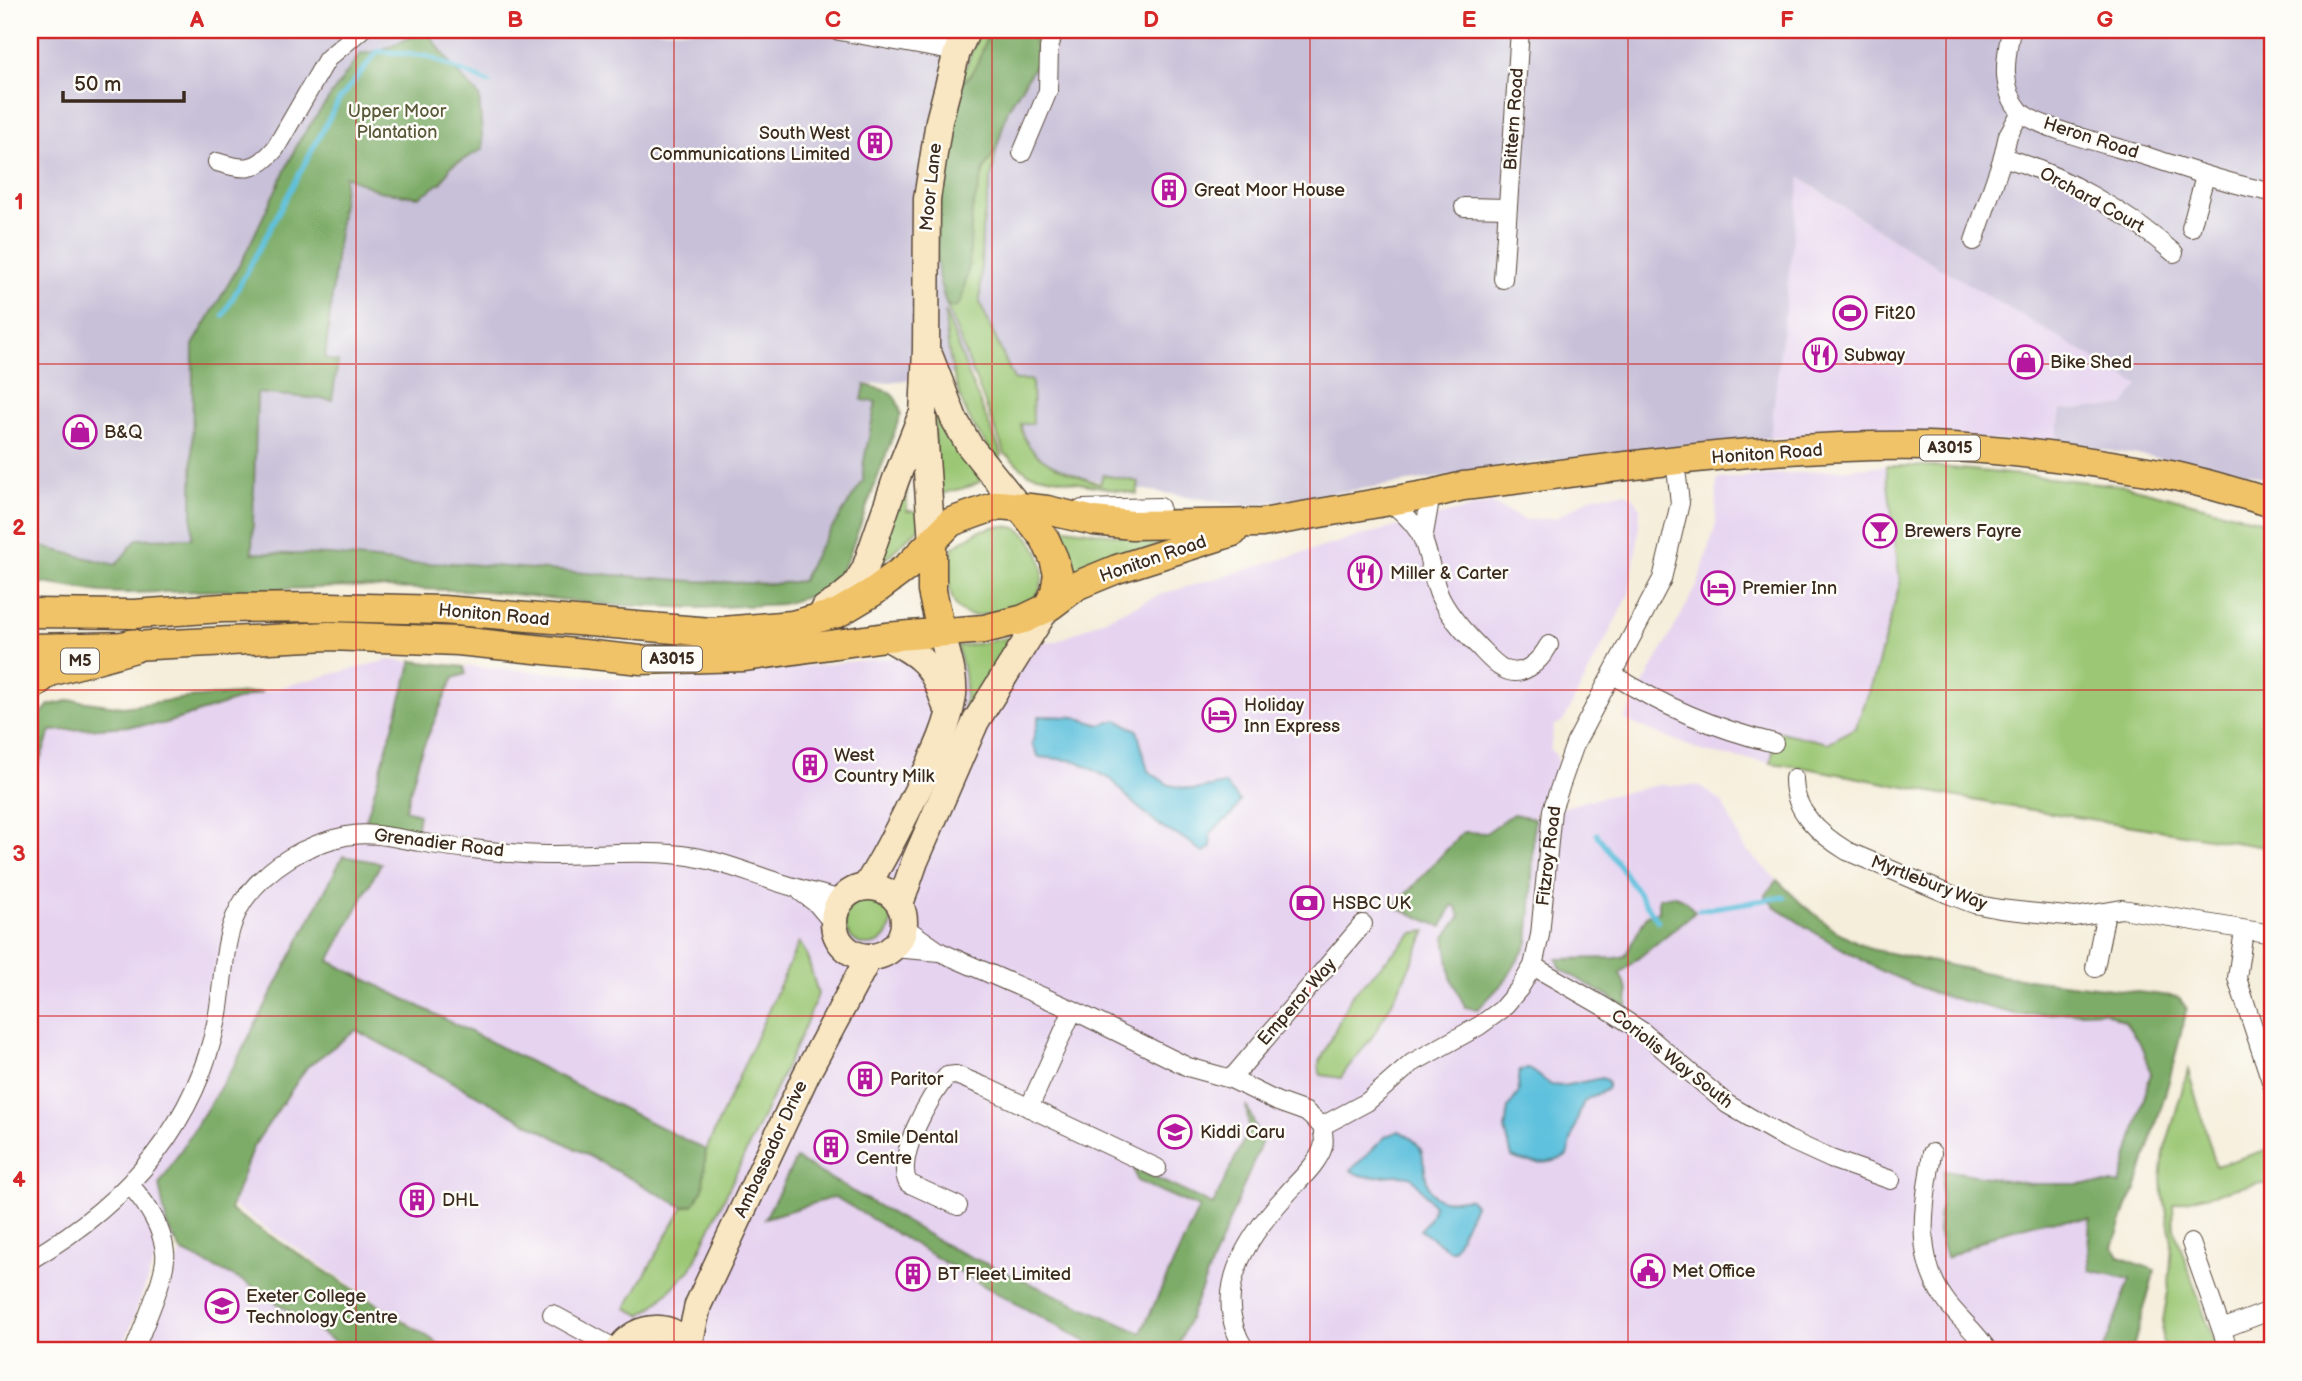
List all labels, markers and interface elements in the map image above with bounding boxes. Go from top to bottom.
text: A [189,6,205,34]
text: B [507,6,523,34]
text: C [825,6,841,34]
text: D [1143,6,1159,34]
text: E [1462,6,1477,34]
text: F [1780,6,1794,34]
text: G [2097,6,2114,34]
scale bar [63,60,184,104]
street label: Bittern Road [1500,67,1528,171]
text: 50 m [74,72,121,97]
park label: Upper Moor Plantation [348,101,447,143]
street label: Heron Road [2041,113,2141,163]
place label: South West Communications Limited [650,123,850,165]
building icon: South West Communications Limited [856,124,894,162]
street label: Moor Lane [916,142,946,232]
street label: Orchard Court [2036,163,2148,238]
building icon: Great Moor House [1150,171,1188,209]
place label: Great Moor House [1194,180,1345,201]
text: 1 [14,188,24,216]
sports icon: Fit20 [1831,294,1869,332]
place label: Fit20 [1874,303,1916,324]
restaurant icon: Subway [1801,336,1839,374]
shop icon: Bike Shed [2007,343,2045,381]
place label: Subway [1844,345,1906,366]
place label: Bike Shed [2050,352,2132,373]
shop icon: B&Q [61,413,99,451]
place label: B&Q [104,422,142,443]
road number: A3015 [1920,436,1980,461]
street label: Honiton Road [1711,440,1823,468]
bar icon: Brewers Fayre [1861,512,1899,550]
text: 2 [12,514,26,542]
place label: Brewers Fayre [1904,521,2022,542]
street label: Honiton Road [1097,531,1209,587]
restaurant icon: Miller & Carter [1346,554,1384,592]
place label: Miller & Carter [1390,563,1509,584]
hotel icon: Premier Inn [1699,569,1737,607]
place label: Premier Inn [1742,578,1837,599]
street label: Honiton Road [438,600,550,630]
road number: A3015 [642,646,702,672]
road number: M5 [61,648,99,674]
place label: Holiday Inn Express [1244,695,1340,737]
hotel icon: Holiday Inn Express [1200,696,1238,734]
place label: West Country Milk [834,745,935,787]
building icon: West Country Milk [791,746,829,784]
street label: Fitzroy Road [1532,805,1566,907]
street label: Grenadier Road [373,825,505,861]
text: 3 [12,840,26,868]
street label: Myrtlebury Way [1868,851,1991,915]
bank icon: HSBC UK [1288,884,1326,922]
place label: HSBC UK [1332,893,1411,914]
street label: Emperor Way [1253,953,1341,1050]
street label: Coriolis Way South [1607,1005,1737,1113]
building icon: Paritor [846,1060,884,1098]
place label: Paritor [890,1069,944,1090]
street label: Ambassador Drive [730,1077,812,1221]
school or university icon: Kiddi Caru [1156,1113,1194,1151]
place label: Kiddi Caru [1200,1122,1285,1143]
place label: Smile Dental Centre [856,1127,958,1169]
building icon: Smile Dental Centre [812,1128,850,1166]
text: 4 [12,1166,26,1194]
building icon: DHL [398,1181,436,1219]
place label: DHL [442,1190,479,1211]
public building icon: Met Office [1629,1252,1667,1290]
building icon: BT Fleet Limited [894,1255,932,1293]
place label: Met Office [1672,1261,1756,1282]
place label: BT Fleet Limited [937,1264,1071,1285]
place label: Exeter College Technology Centre [246,1286,398,1328]
school or university icon: Exeter College Technology Centre [203,1287,241,1325]

